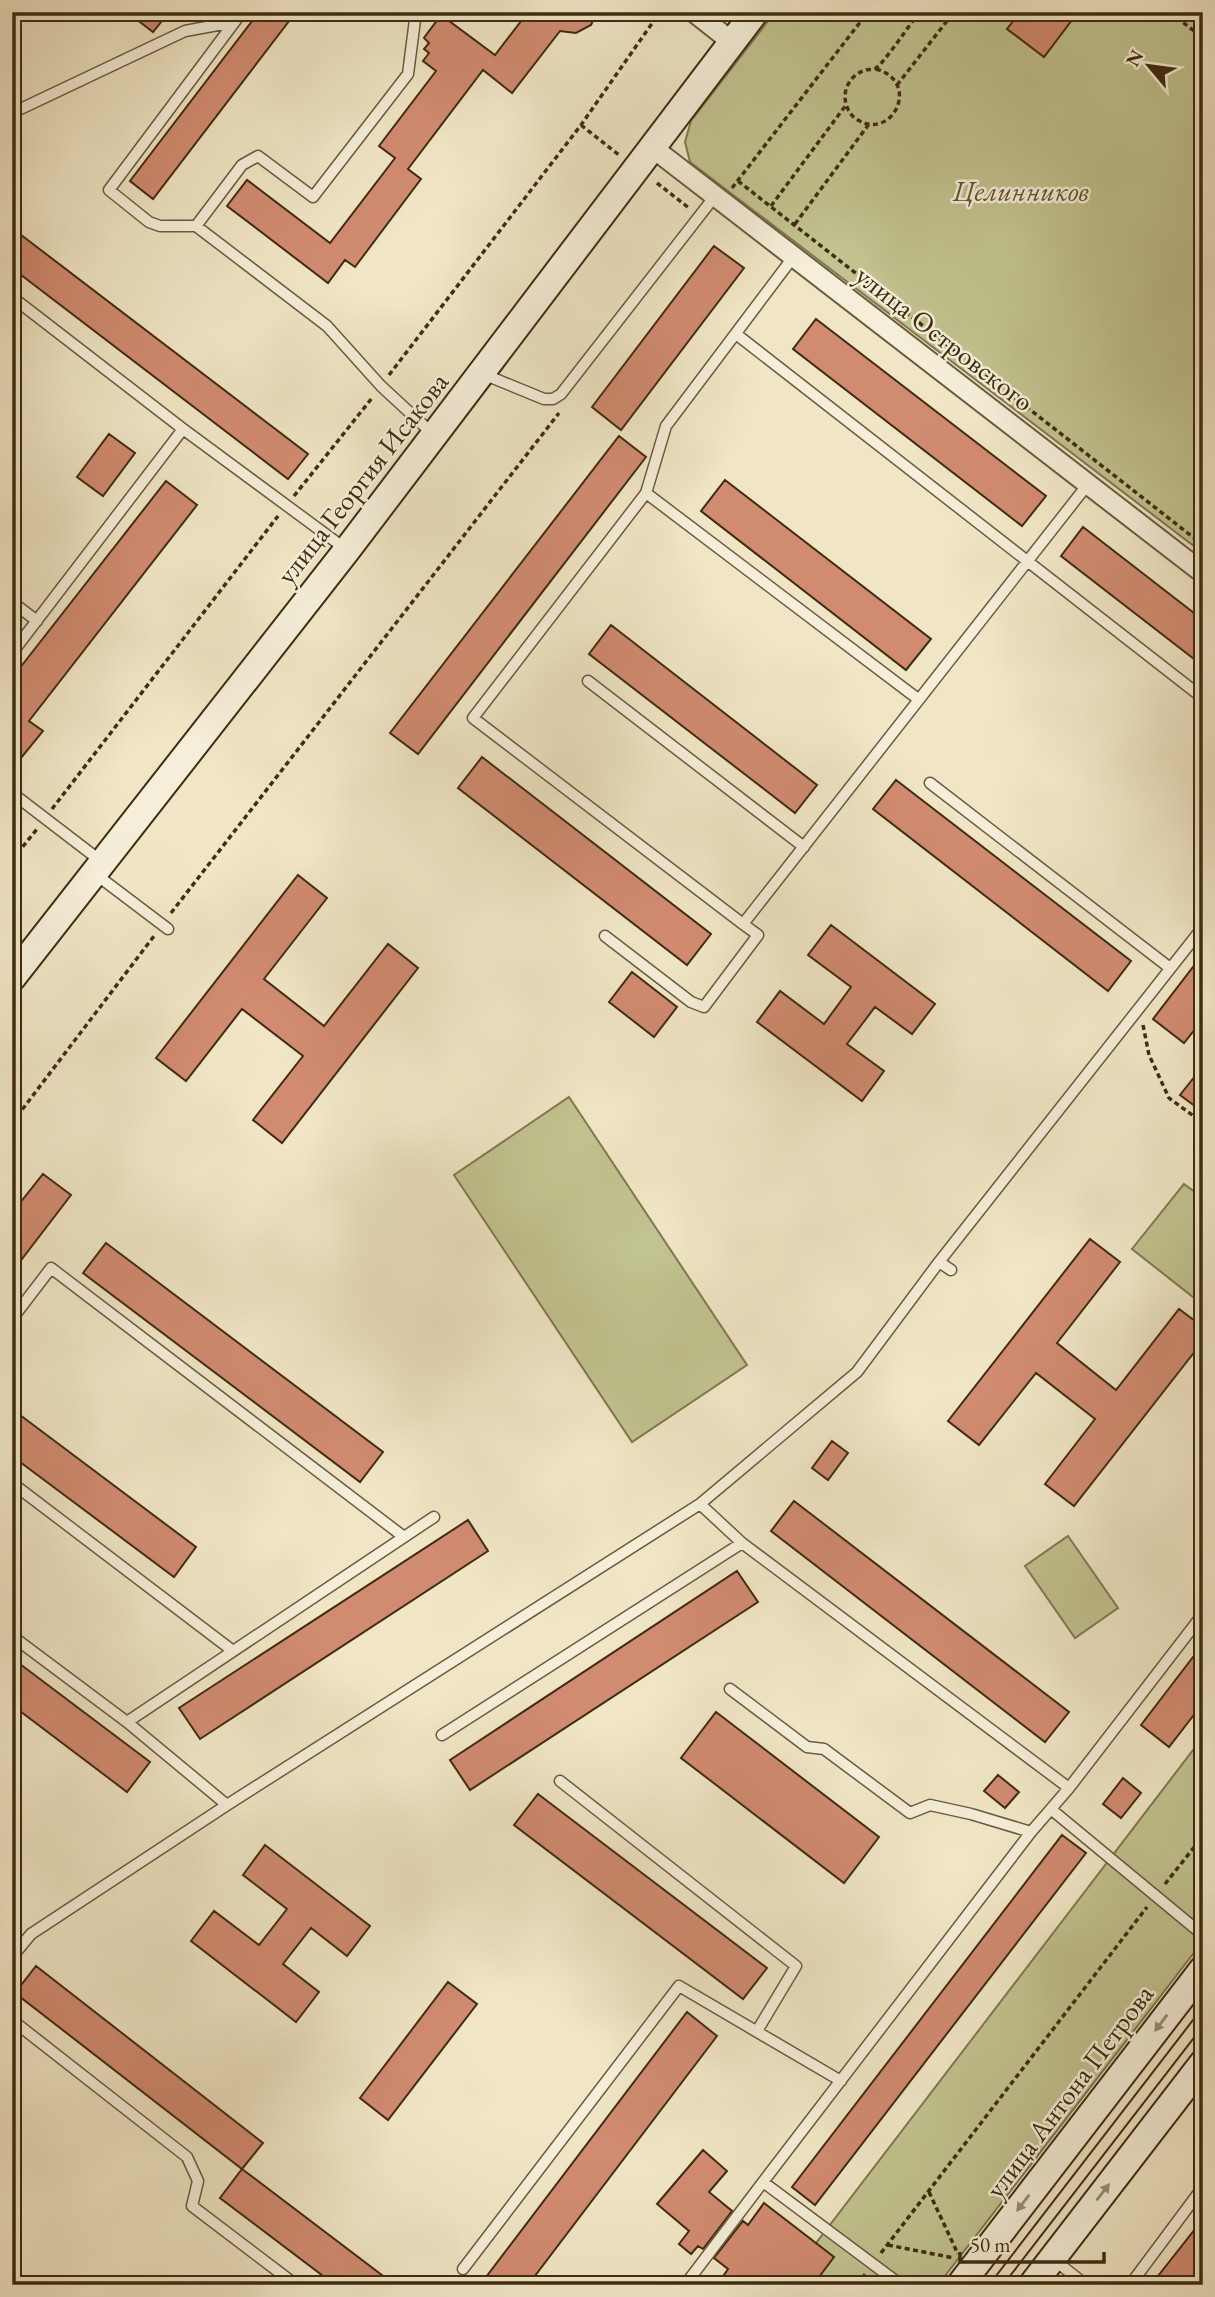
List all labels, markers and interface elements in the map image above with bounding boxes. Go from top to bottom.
north arrow [1114,32,1184,102]
text: N [1120,45,1150,71]
park label: Целинников [952,173,1090,209]
street label: улица Островского [848,257,1042,419]
street label: улица Георгия Исакова [268,364,456,591]
street label: улица Антона Петрова [977,1976,1162,2205]
one-way arrow [1154,2013,1169,2031]
one-way arrow [1096,2183,1111,2201]
one-way arrow [1015,2194,1030,2212]
scale bar [960,2220,1103,2264]
text: 50 m [970,2231,1011,2258]

